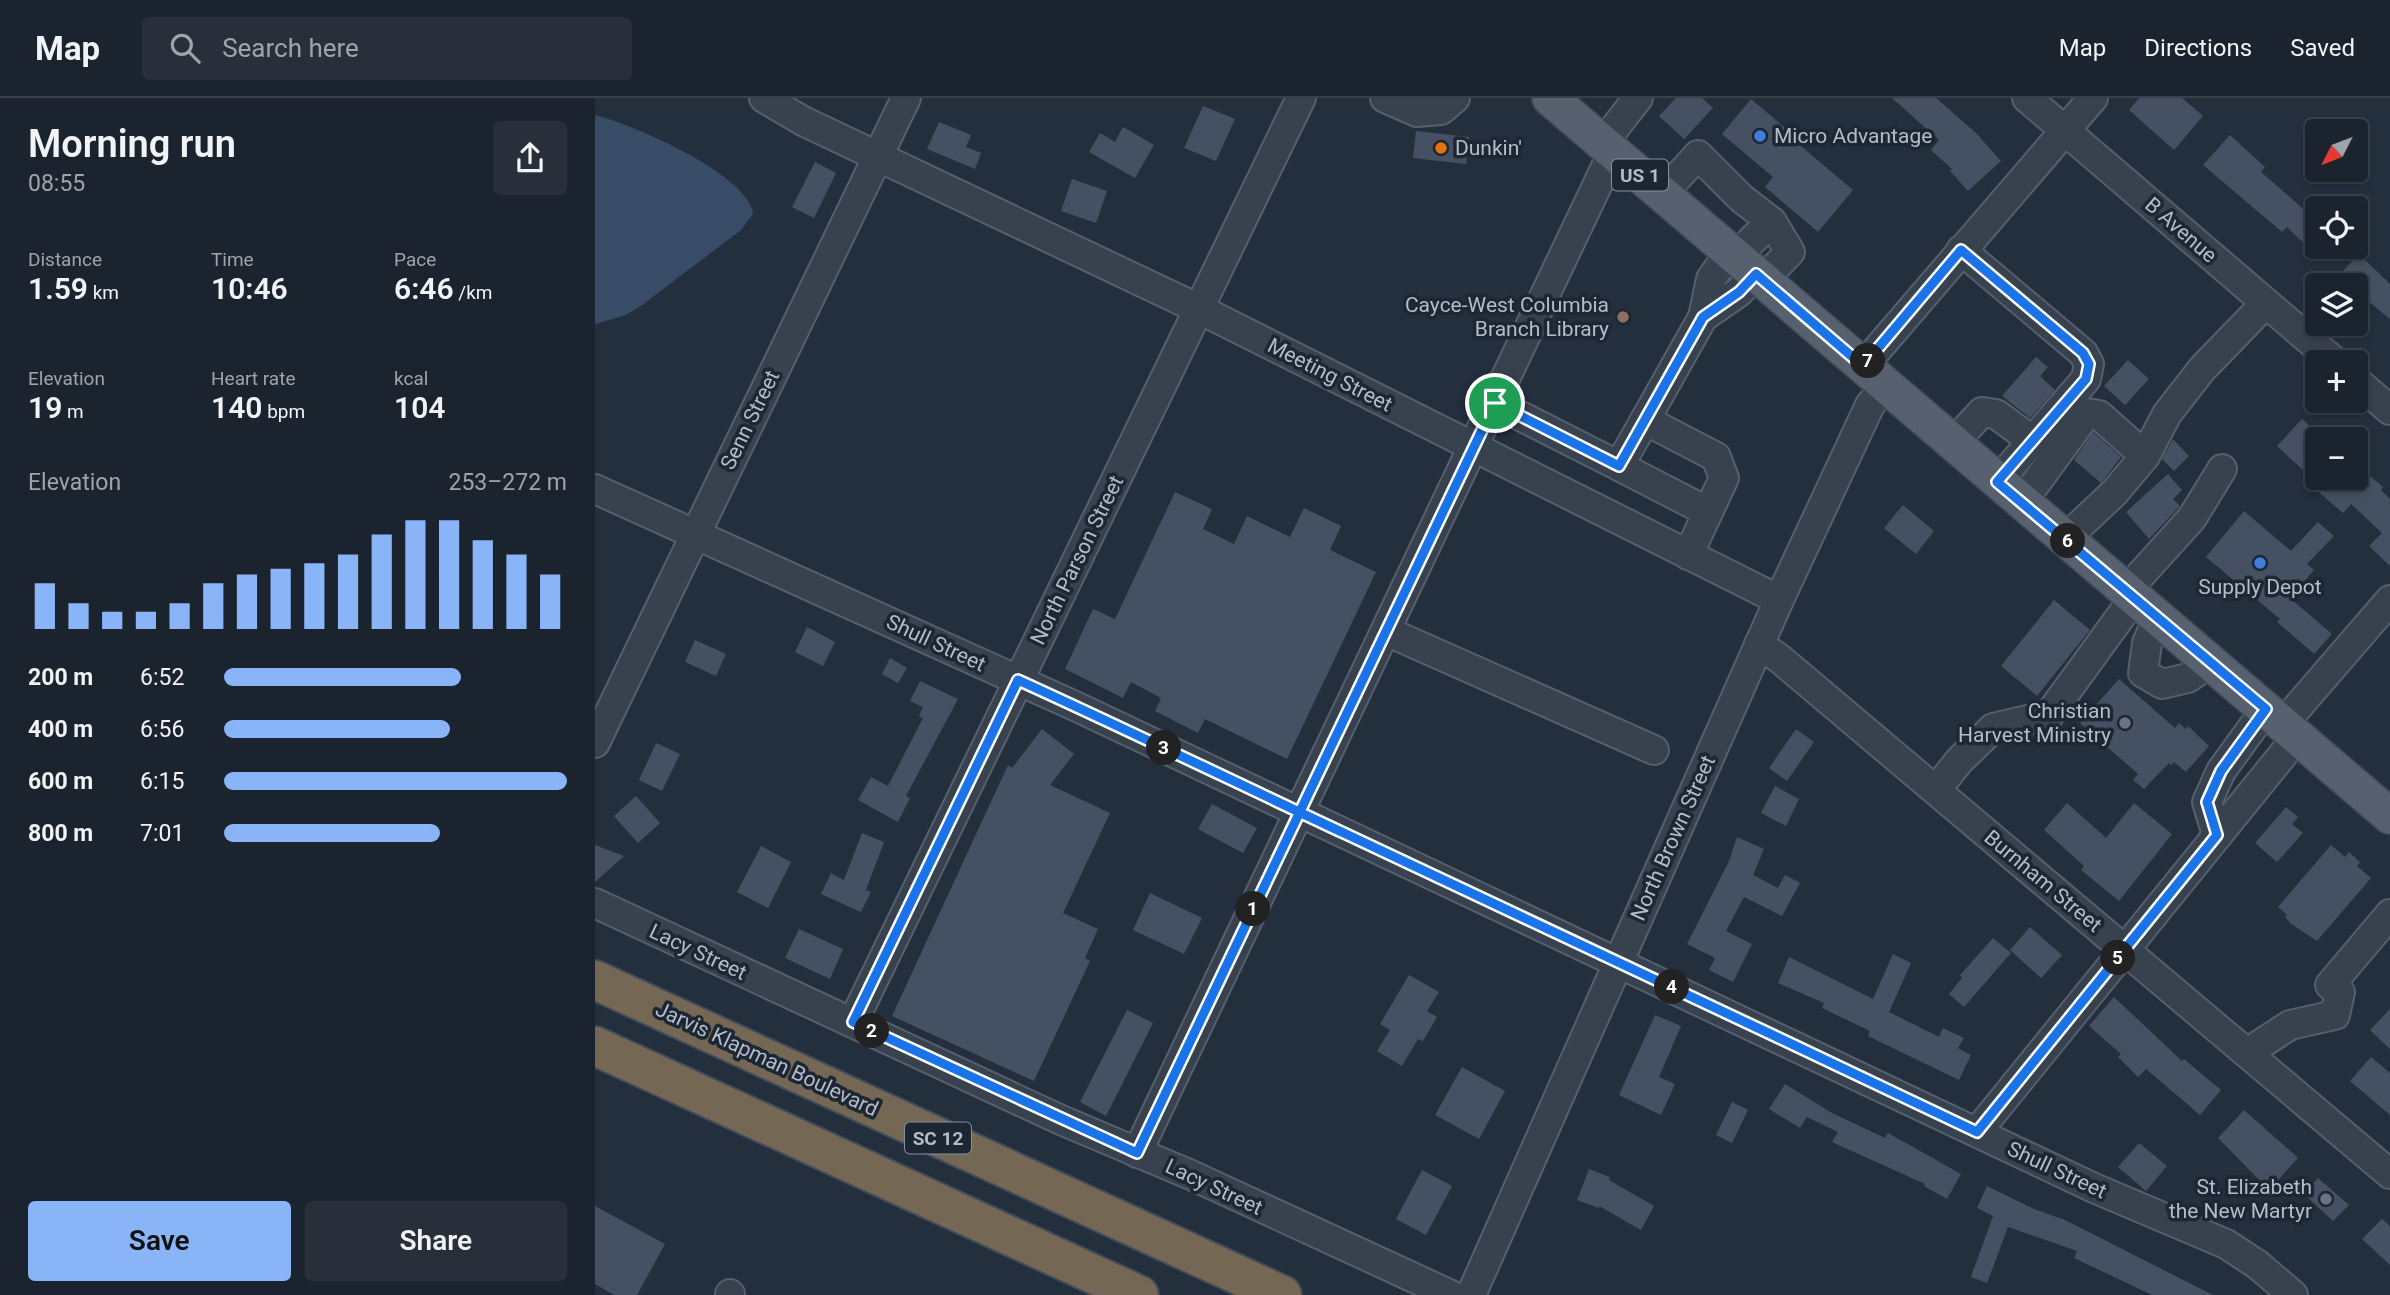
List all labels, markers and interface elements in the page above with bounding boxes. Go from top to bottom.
search box [142,17,632,80]
text: Map [35,29,100,68]
icon: search [166,29,204,67]
text: Search here [222,33,359,63]
text: Map [2059,34,2106,62]
text: Directions [2144,34,2252,62]
text: Saved [2290,34,2355,62]
north arrow [2305,119,2368,182]
map controls [2305,119,2368,490]
button: share [493,121,567,195]
text: Morning run [28,122,236,166]
place label: Micro Advantage [1774,124,1932,148]
marker: Micro Advantage [1752,128,1768,144]
place label: Dunkin' [1455,136,1522,160]
marker: Dunkin' [1433,140,1449,156]
road number: US 1 [1612,159,1668,190]
text: 08:55 [28,170,85,197]
street label: B Avenue [2140,192,2222,268]
button: locate [2305,196,2368,259]
text: Distance [28,248,102,271]
text: Time [211,248,254,271]
text: Pace [394,248,436,271]
text: 1.59 [28,271,88,306]
text: 10:46 [211,271,288,306]
text: 6:46 [394,271,454,306]
button: layers [2305,273,2368,336]
text: km [88,281,119,304]
text: /km [454,281,492,304]
place label: Cayce-West Columbia Branch Library [1405,293,1609,341]
marker: Cayce-West Columbia Branch Library [1615,309,1631,325]
street label: Meeting Street [1264,333,1396,417]
pin: 7 [1851,344,1885,378]
text: 7 [1862,349,1873,372]
button: + [2305,350,2368,413]
street label: Senn Street [716,366,784,474]
text: Elevation [28,367,105,390]
text: Heart rate [211,367,296,390]
text: kcal [394,367,428,390]
pin [1465,373,1525,433]
icon: arrive [1476,384,1514,422]
text: 19 [28,390,62,425]
text: 140 [211,390,262,425]
text: 104 [394,390,445,425]
text: m [62,400,84,423]
text: bpm [262,400,305,423]
button: − [2305,427,2368,490]
text: Elevation [28,469,121,496]
text: 253–272 m [448,469,567,496]
street label: North Parson Street [1026,472,1128,648]
pin: 6 [2051,524,2085,558]
text: 6 [2062,529,2073,552]
marker: Supply Depot [2252,555,2268,571]
place label: Supply Depot [2198,575,2322,599]
street label: Shull Street [883,610,989,676]
text: 200 m [28,664,93,691]
text: 6:52 [140,664,184,691]
place label: Christian Harvest Ministry [1958,699,2111,747]
marker: Christian Harvest Ministry [2117,715,2133,731]
text: 400 m [28,716,93,743]
text: 6:56 [140,716,184,743]
pin: 3 [1147,730,1181,766]
text: 3 [1158,736,1169,759]
street label: North Brown Street [1626,752,1720,924]
text: 600 m [28,768,93,795]
text: 6:15 [140,768,184,795]
text: 800 m [28,820,93,847]
text: 7:01 [140,820,184,847]
street label: Burnham Street [1980,825,2107,937]
pin: 1 [1235,892,1271,926]
text: 1 [1247,897,1258,920]
street label: Lacy Street [646,919,750,985]
pin: 5 [2101,940,2135,976]
text: 5 [2112,946,2123,969]
pin: 4 [1655,970,1689,1004]
text: 4 [1666,975,1677,998]
street label: Jarvis Klapman Boulevard [652,997,882,1121]
pin: 2 [855,1014,889,1048]
text: 2 [866,1019,877,1042]
road number: SC 12 [905,1122,971,1154]
street label: Shull Street [2004,1137,2110,1203]
street label: Lacy Street [1162,1154,1266,1220]
place label: St. Elizabeth the New Martyr [2169,1175,2312,1223]
marker: St. Elizabeth the New Martyr [2318,1191,2334,1207]
button: Save [28,1201,291,1281]
button: Share [305,1201,567,1281]

